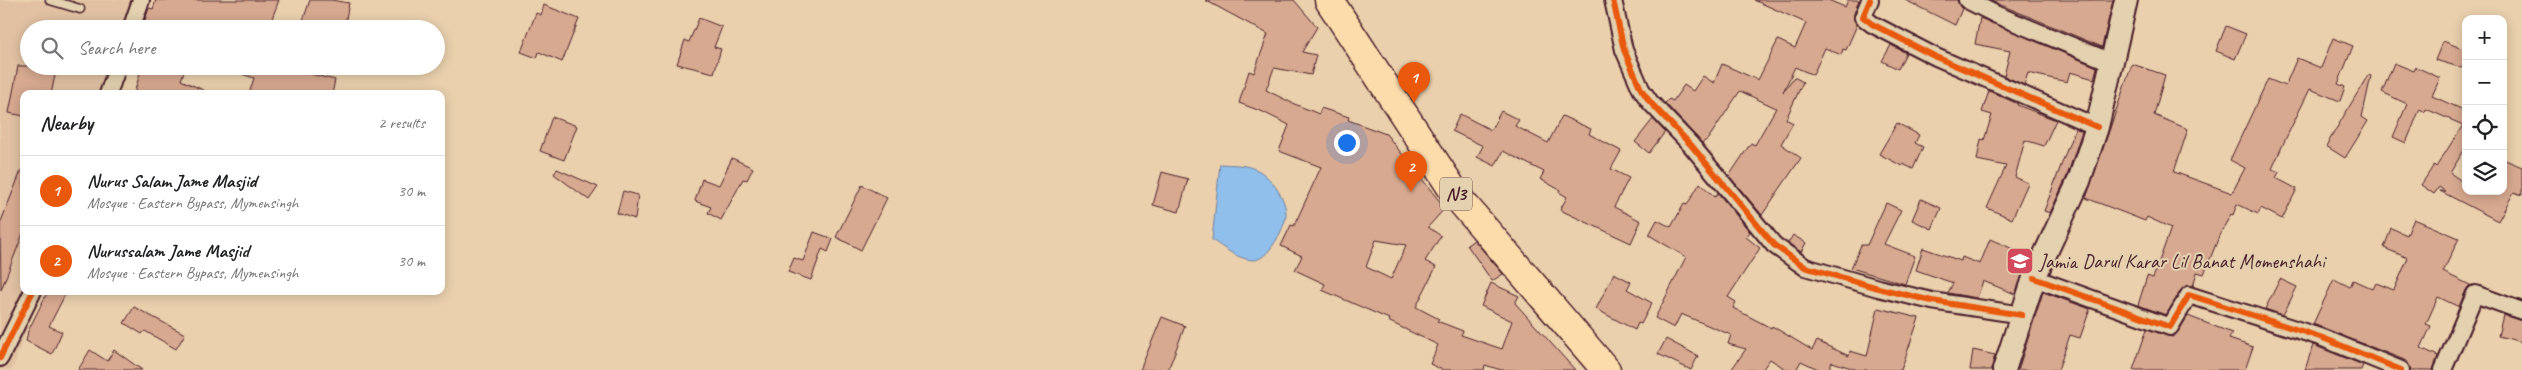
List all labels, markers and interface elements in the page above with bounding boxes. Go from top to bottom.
map controls [2462,15,2507,195]
button: + [2462,15,2507,60]
search box [20,20,445,75]
icon: search [38,34,66,62]
text: Search here [78,36,155,60]
button: − [2462,60,2507,105]
pin: 1 [1398,62,1430,103]
button: locate [2462,105,2507,150]
text: Nearby [40,110,93,136]
text: 2 results [378,113,425,133]
your location [1334,130,1360,156]
button: layers [2462,150,2507,195]
pin: 2 [1395,151,1427,192]
text: Nurus Salam Jame Masjid [87,169,256,193]
road number: N3 [1440,178,1472,210]
text: 1 [52,181,60,201]
text: 30 m [398,181,425,201]
text: Mosque · Eastern Bypass, Mymensingh [87,193,298,213]
text: Nurussalam Jame Masjid [87,239,249,263]
school or university icon: Jamia Darul Karar Lil Banat Momenshahi [2005,246,2035,276]
place label: Jamia Darul Karar Lil Banat Momenshahi [2038,249,2327,274]
text: 2 [52,251,60,271]
text: 30 m [398,251,425,271]
text: Mosque · Eastern Bypass, Mymensingh [87,263,298,283]

